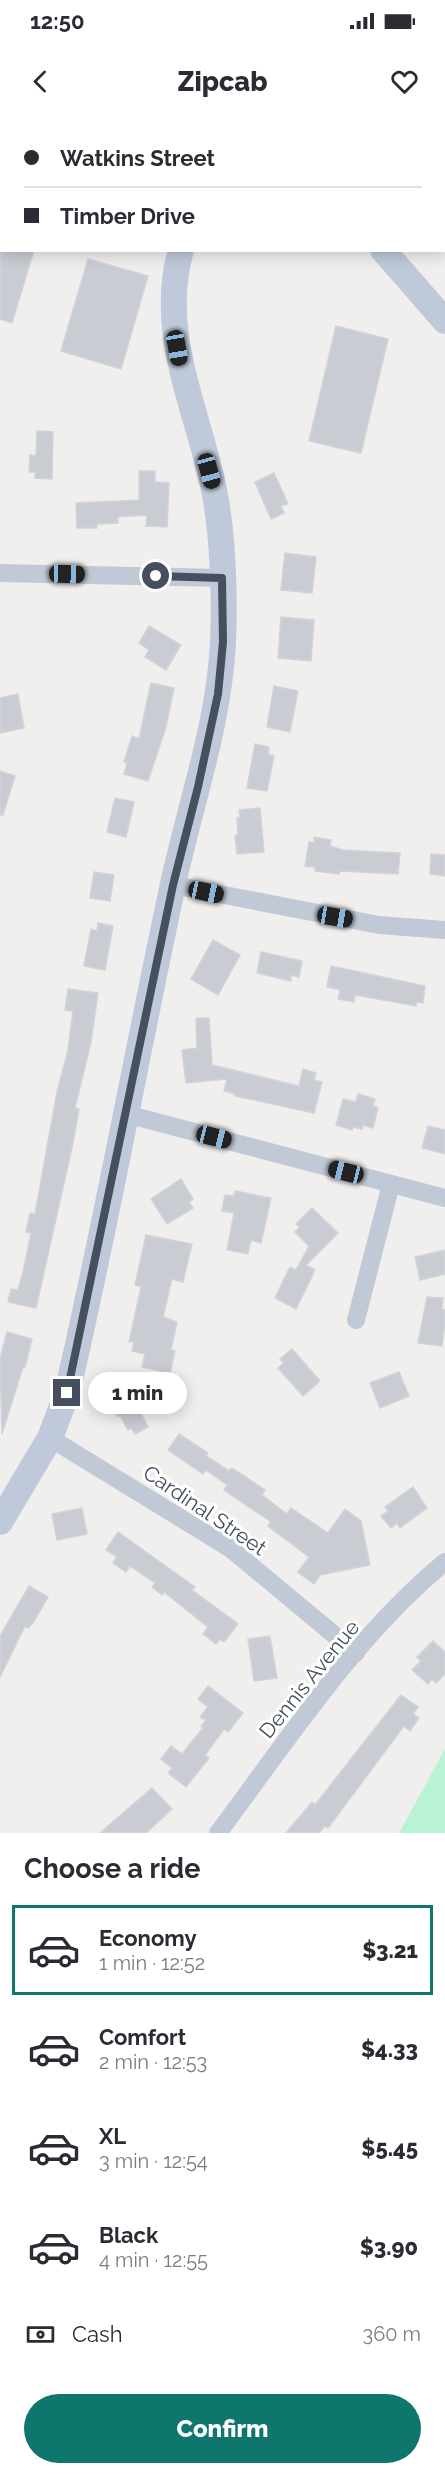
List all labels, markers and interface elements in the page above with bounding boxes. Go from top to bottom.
text: 12:50 [30,8,84,34]
icon: back [24,65,57,98]
icon: heart [388,65,421,98]
text: Zipcab [178,66,267,97]
text: Watkins Street [60,145,215,171]
text: Timber Drive [60,203,195,229]
car [165,329,189,367]
car [196,451,222,491]
route start [142,562,169,589]
car [49,565,85,583]
car [187,879,225,905]
car [316,905,354,929]
car [194,1124,234,1150]
car [326,1159,366,1185]
callout: 1 min [88,1372,187,1414]
route end [53,1379,80,1406]
text: 1 min [112,1381,163,1405]
street label: Cardinal Street [139,1460,271,1560]
street label: Dennis Avenue [254,1615,364,1743]
text: Choose a ride [24,1853,200,1884]
icon: car [27,1923,81,1977]
text: Economy [99,1925,197,1951]
text: $3.21 [362,1937,418,1963]
text: 1 min · 12:52 [99,1951,205,1975]
icon: car [27,2022,81,2076]
text: Comfort [99,2024,186,2050]
text: $4.33 [361,2036,418,2062]
text: 2 min · 12:53 [99,2050,207,2074]
icon: car [27,2121,81,2175]
text: XL [99,2123,126,2149]
text: $5.45 [361,2135,418,2161]
text: 3 min · 12:54 [99,2149,208,2173]
icon: car [27,2220,81,2274]
text: Black [99,2222,158,2248]
text: $3.90 [360,2234,418,2260]
text: 4 min · 12:55 [99,2248,208,2272]
icon: cash [24,2318,57,2351]
text: Cash [72,2321,123,2347]
text: 360 m [363,2322,421,2346]
button: Confirm [24,2394,421,2463]

